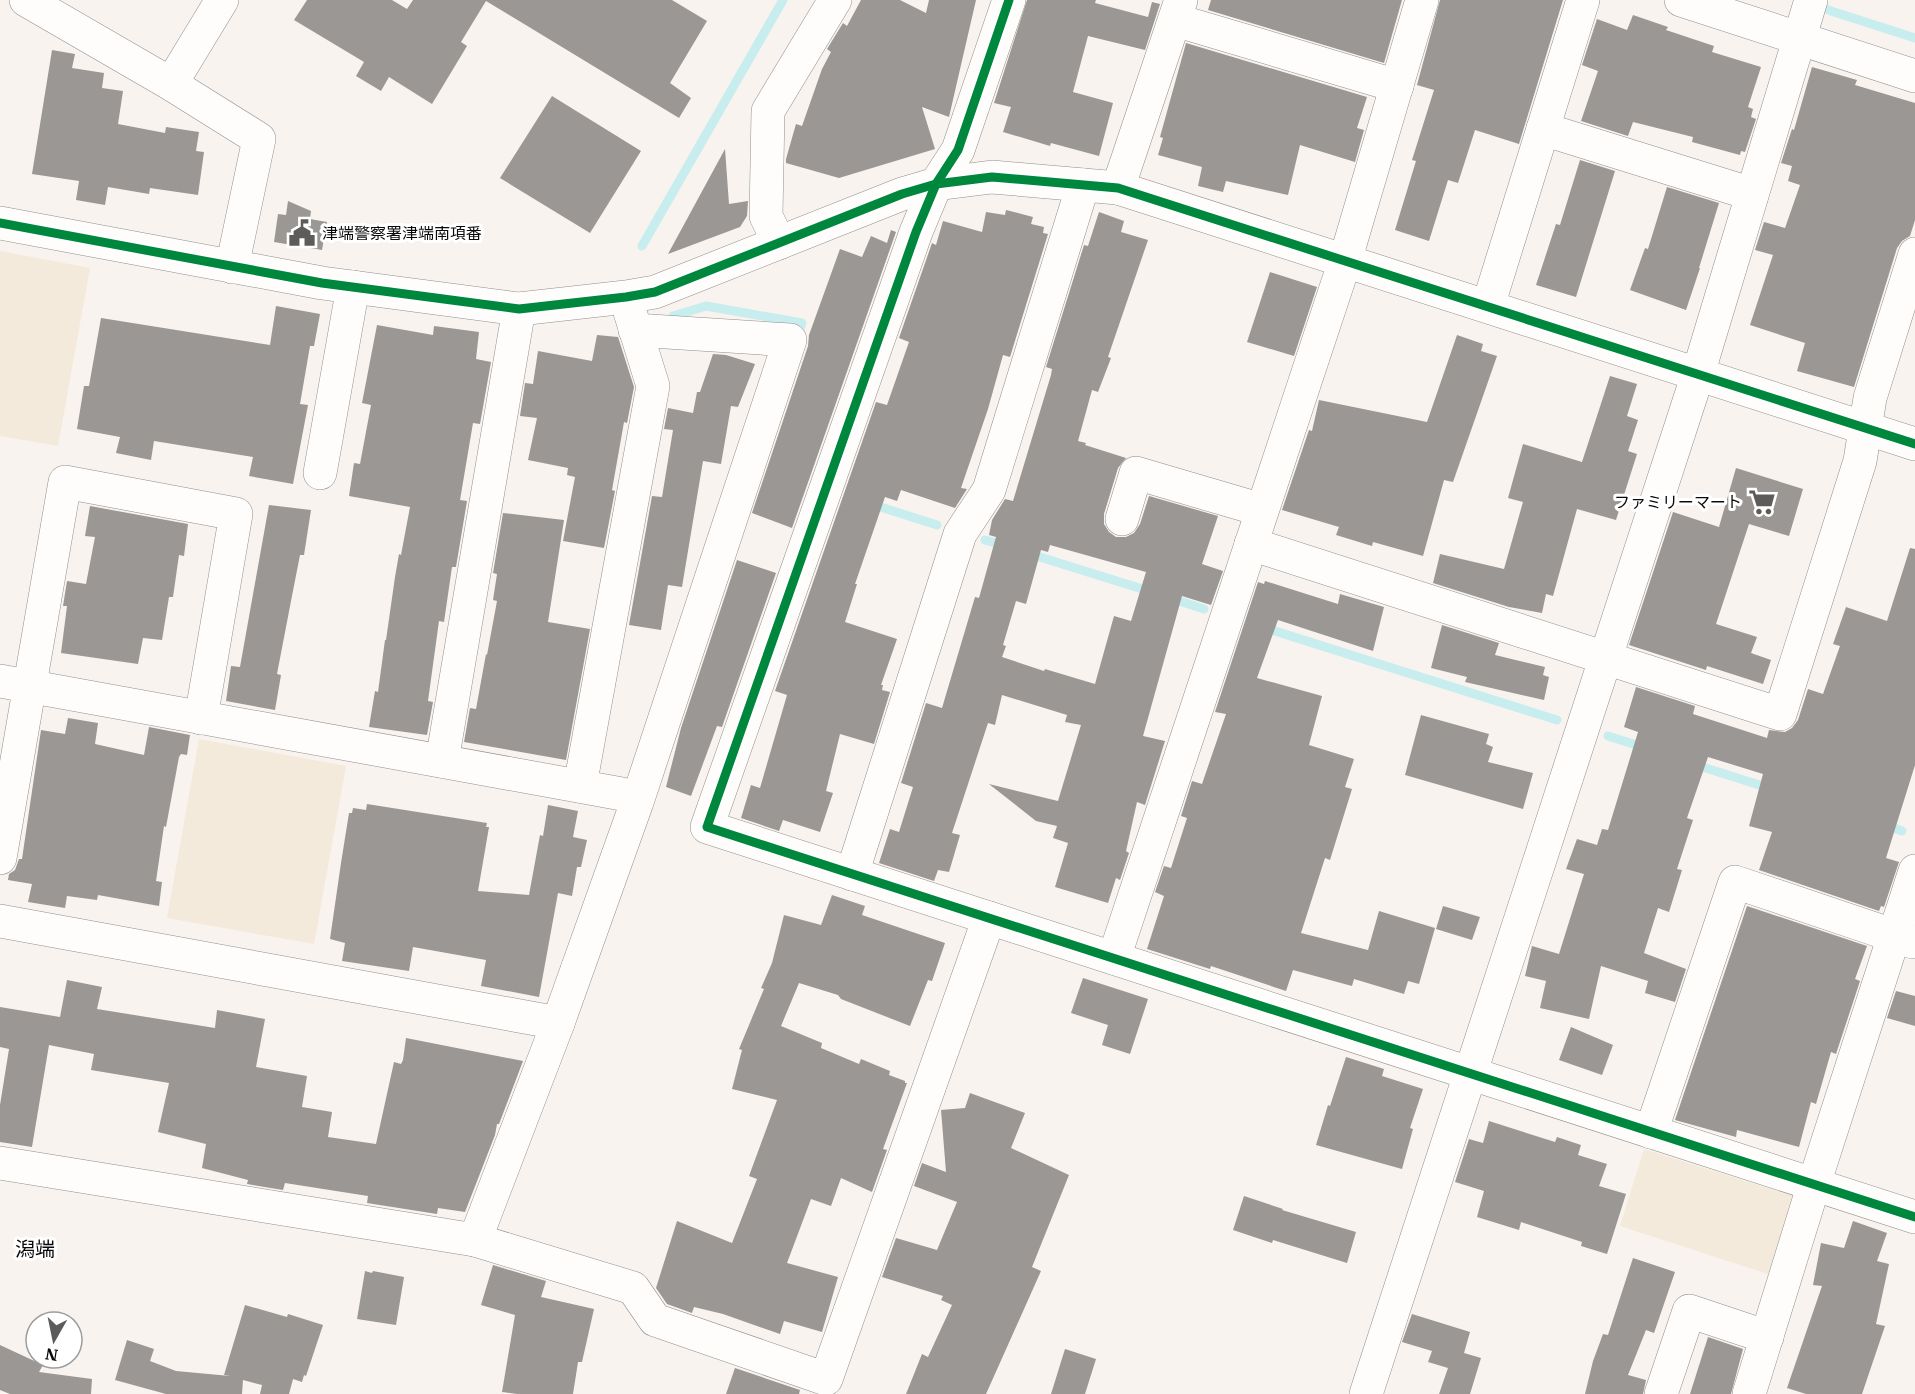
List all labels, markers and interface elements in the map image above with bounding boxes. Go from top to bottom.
public building icon: 津端警察署津端南項番 [287,218,317,248]
place label: 津端警察署津端南項番 [322,223,482,243]
supermarket icon: ファミリーマート [1747,487,1777,517]
place label: ファミリーマート [1614,492,1742,512]
district label: 潟端 [15,1235,55,1262]
north arrow [24,1310,84,1370]
text: N [44,1344,59,1366]

